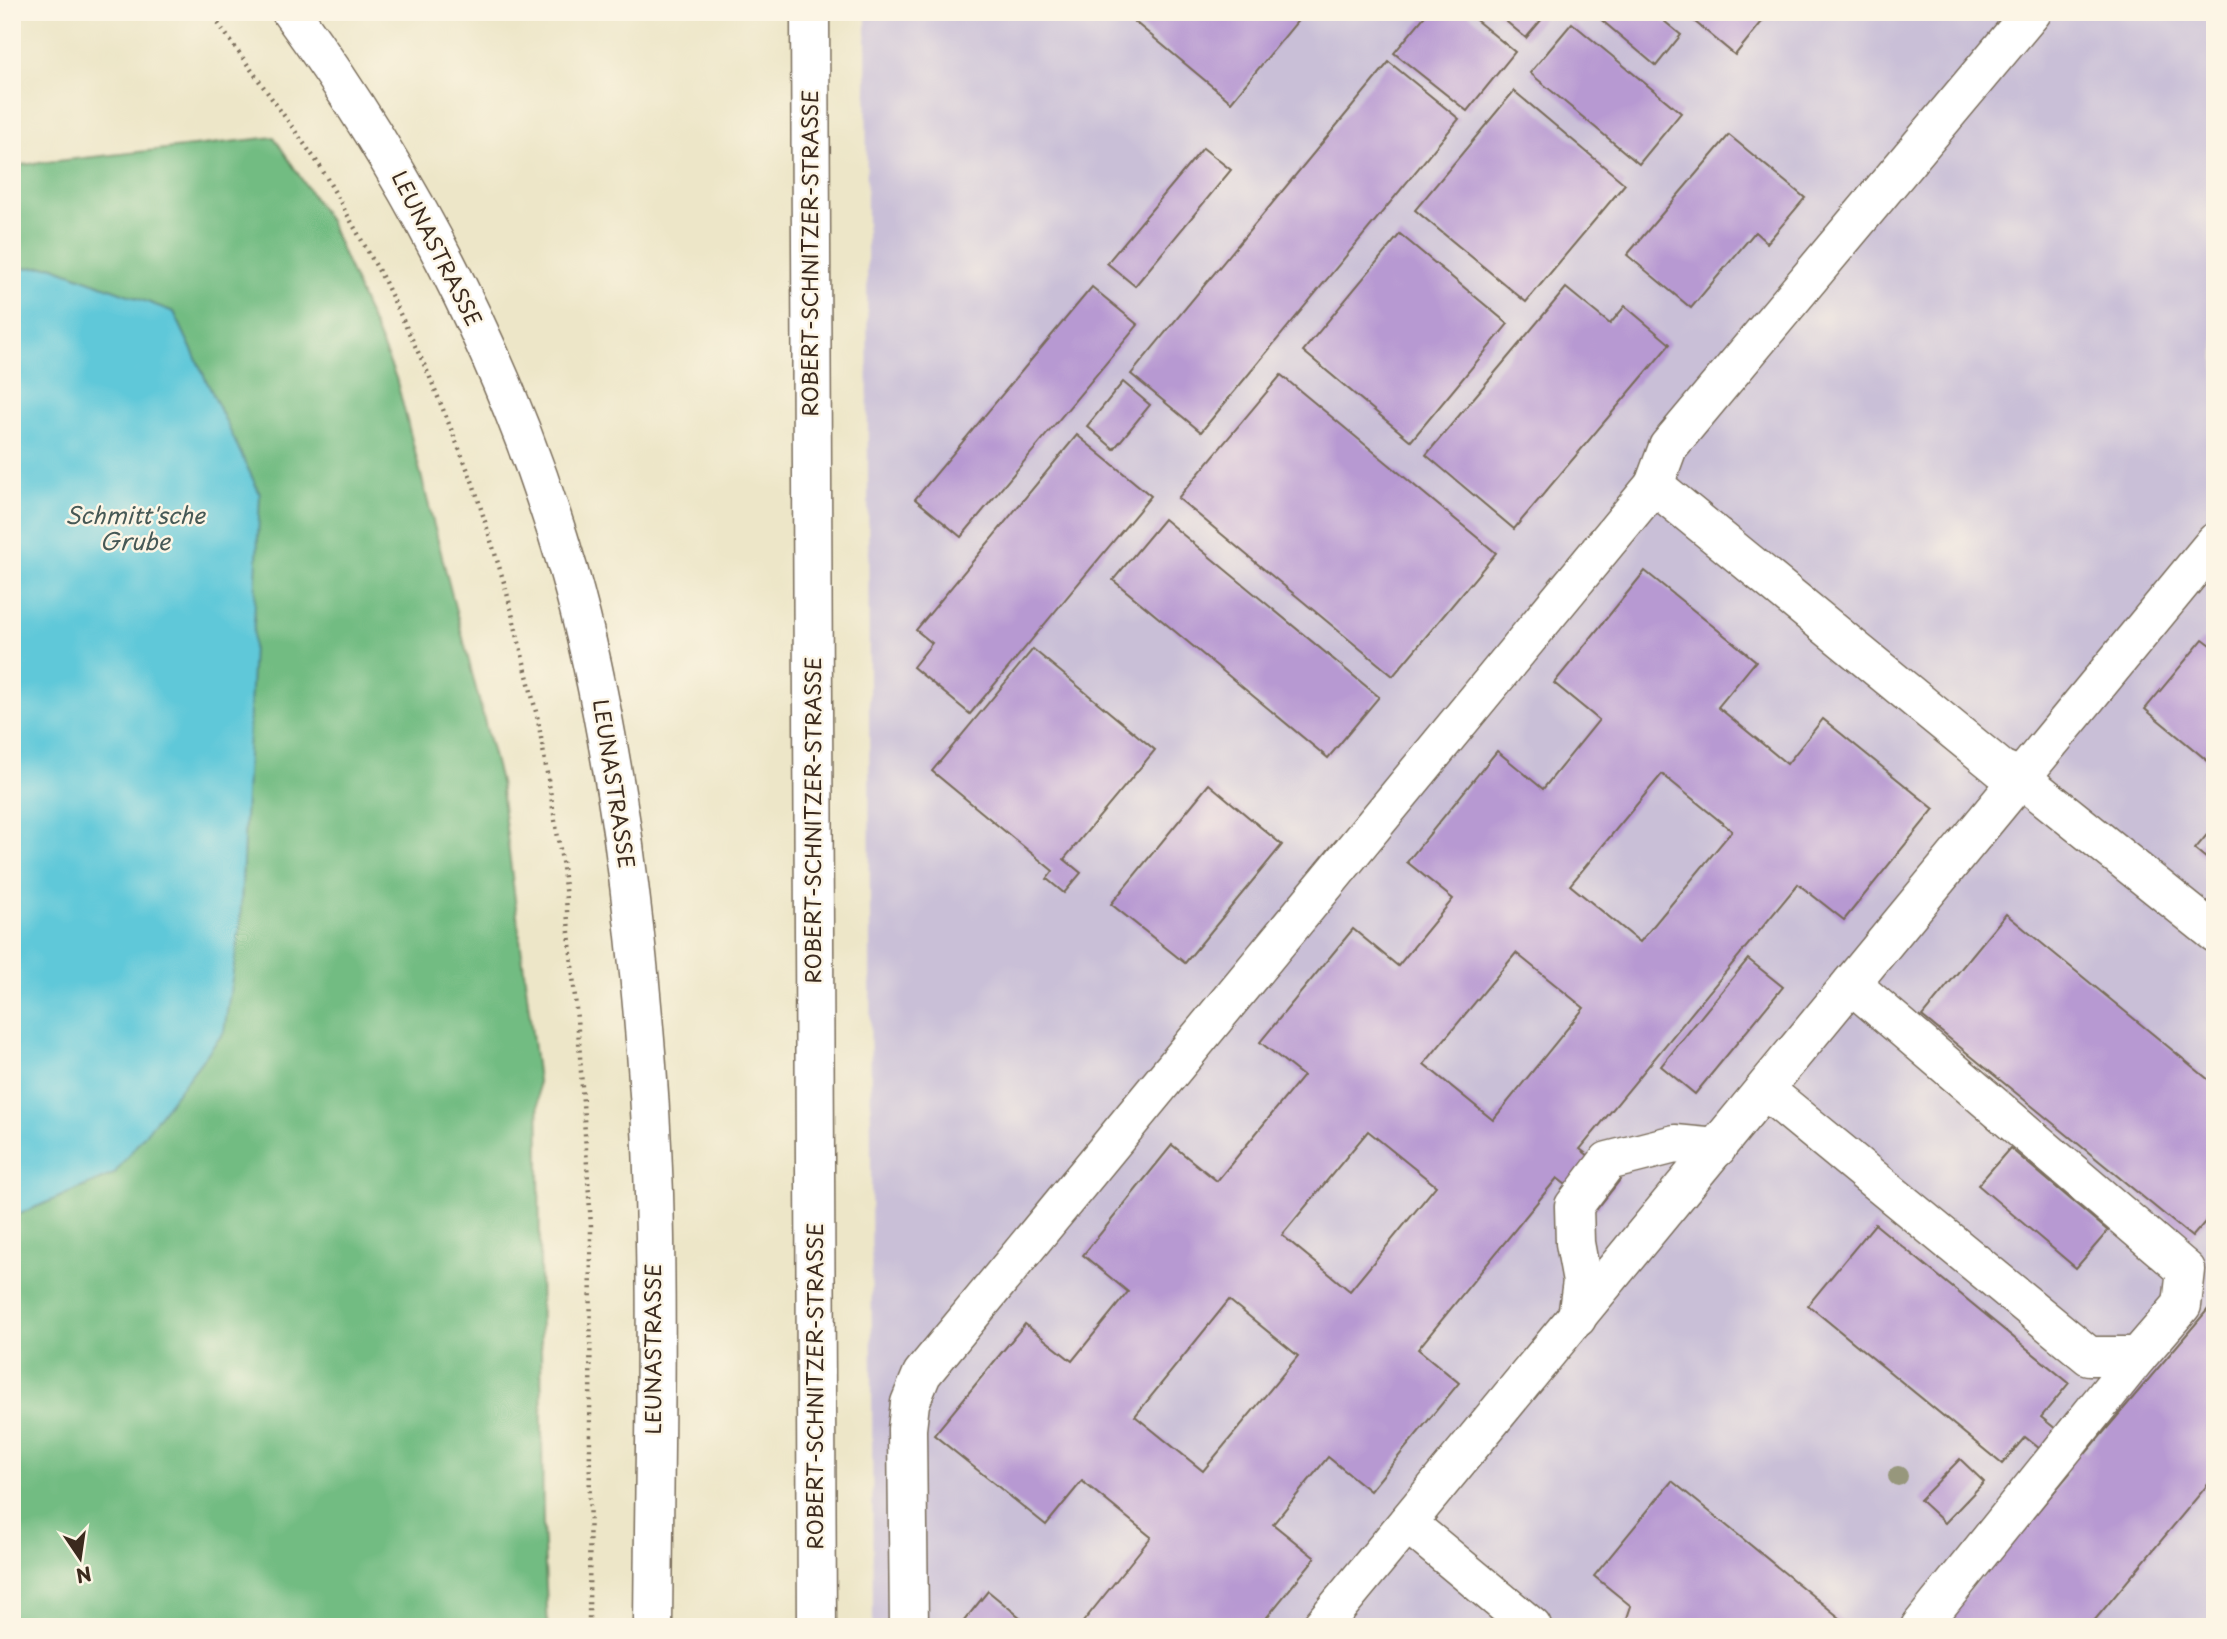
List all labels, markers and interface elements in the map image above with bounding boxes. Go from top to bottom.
street label: ROBERT-SCHNITZER-STRASSE [793,90,825,416]
street label: LEUNASTRASSE [385,165,491,331]
water label: Schmitt'sche Grube [65,497,207,558]
street label: ROBERT-SCHNITZER-STRASSE [796,657,828,983]
street label: LEUNASTRASSE [586,697,644,871]
street label: ROBERT-SCHNITZER-STRASSE [798,1223,830,1549]
street label: LEUNASTRASSE [636,1264,668,1434]
north arrow [46,1524,116,1594]
text: N [74,1560,95,1591]

